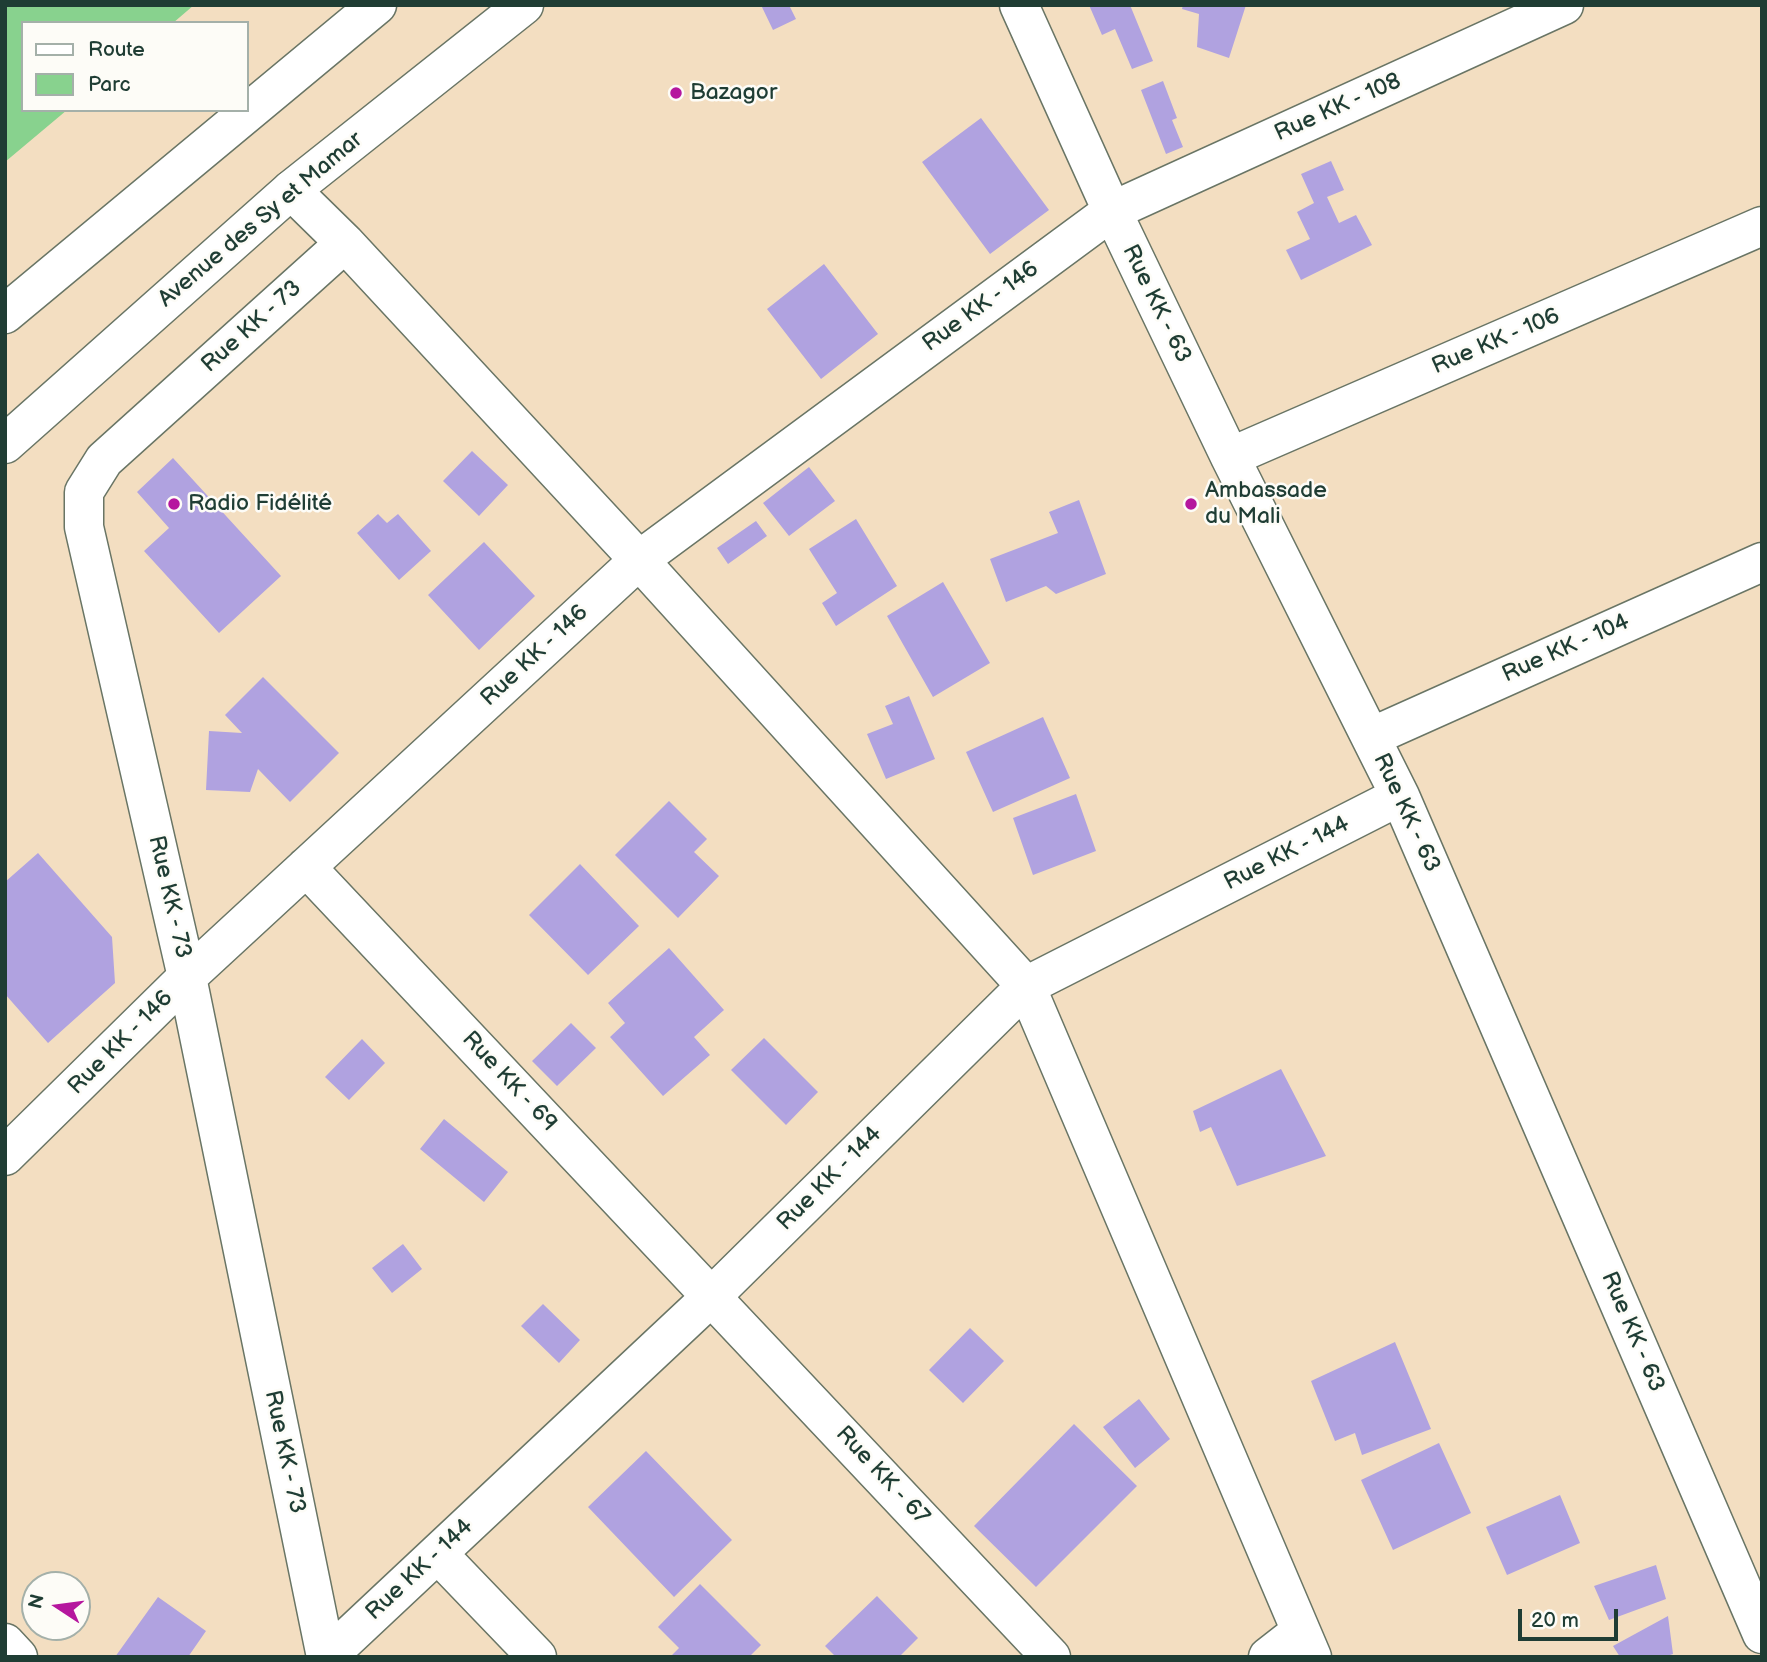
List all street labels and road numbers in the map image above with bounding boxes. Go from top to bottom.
street label: Rue KK - 108 [1271,68,1405,148]
street label: Avenue des Sy et Mamar [153,126,369,314]
street label: Rue KK - 63 [1116,241,1196,367]
street label: Rue KK - 146 [918,256,1044,358]
street label: Rue KK - 73 [196,275,308,379]
street label: Rue KK - 106 [1428,303,1564,381]
street label: Rue KK - 146 [476,599,594,713]
street label: Rue KK - 104 [1498,609,1634,689]
street label: Rue KK - 63 [1367,749,1445,877]
street label: Rue KK - 144 [1220,811,1354,897]
street label: Rue KK - 73 [141,833,197,961]
street label: Rue KK - 146 [63,985,179,1101]
street label: Rue KK - 69 [456,1026,562,1138]
street label: Rue KK - 144 [772,1121,888,1237]
street label: Rue KK - 63 [1594,1268,1670,1396]
street label: Rue KK - 73 [258,1388,310,1516]
street label: Rue KK - 67 [829,1421,935,1531]
street label: Rue KK - 144 [361,1513,479,1627]

